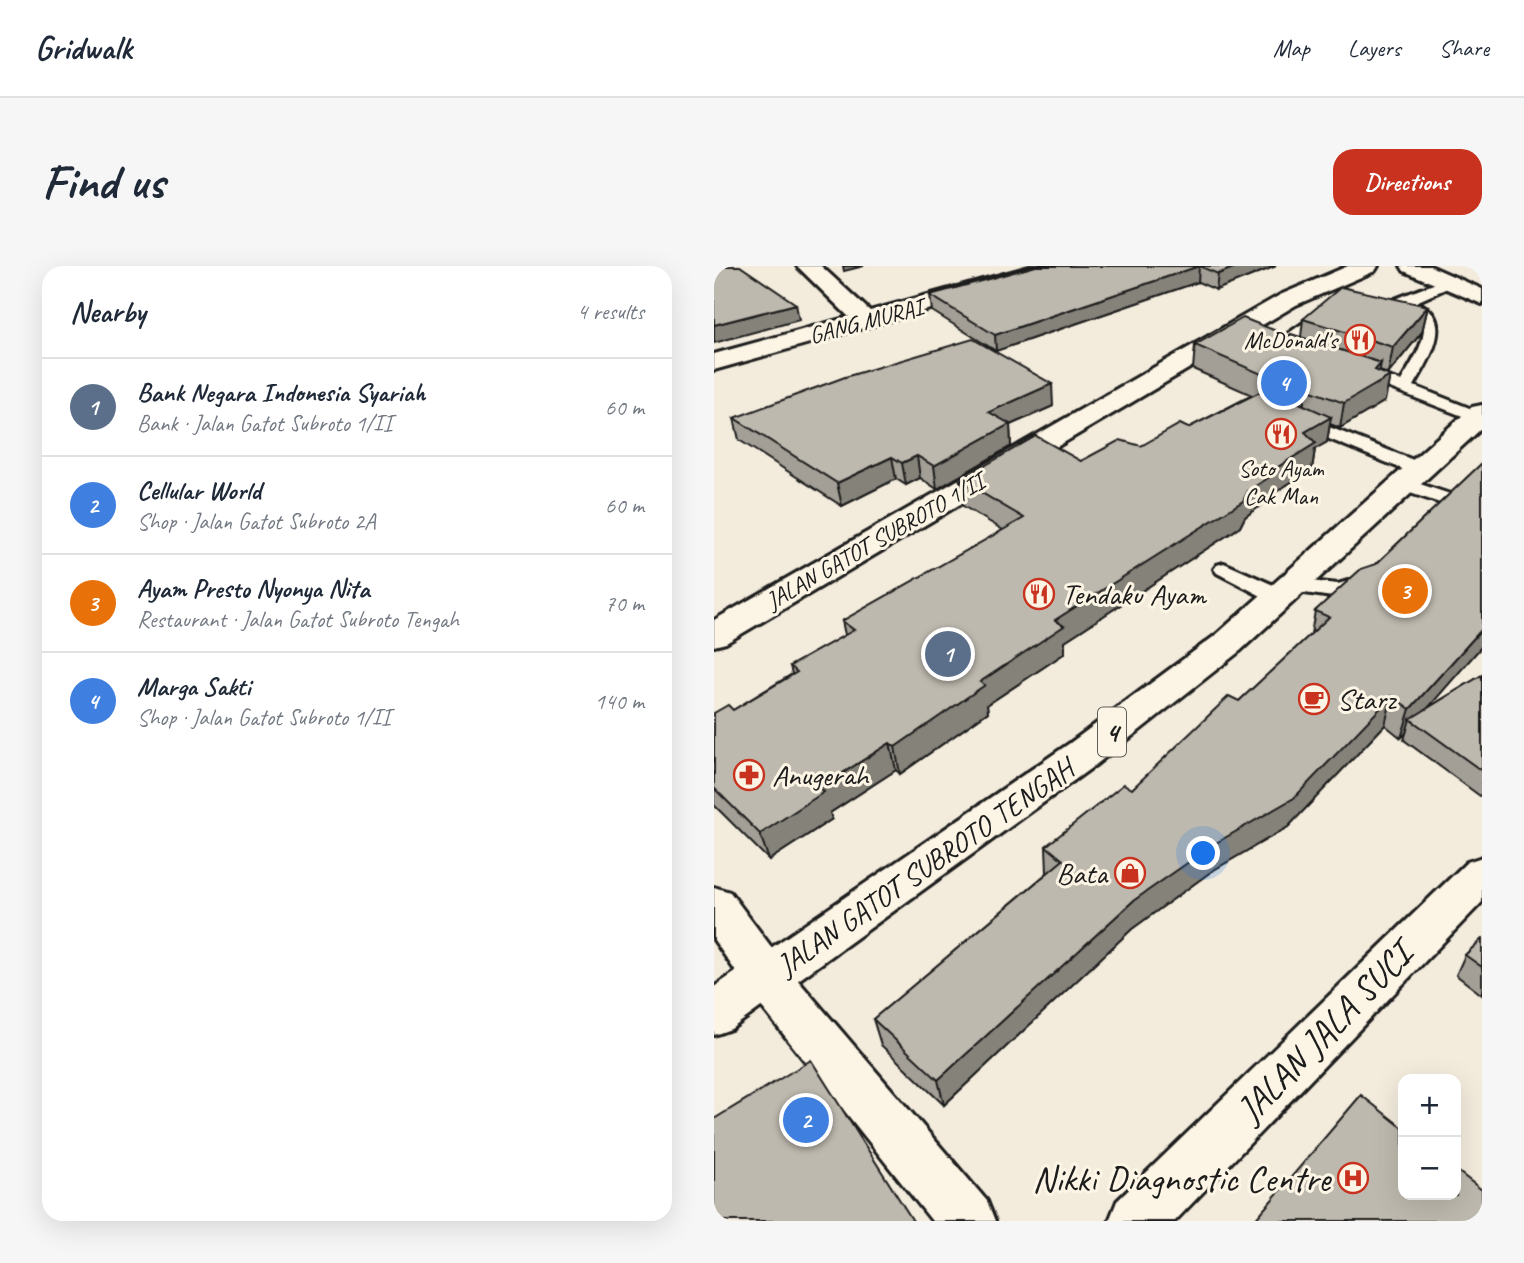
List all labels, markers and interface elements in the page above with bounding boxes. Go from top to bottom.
text: Gridwalk [35,27,132,69]
text: Map [1273,33,1310,63]
text: Layers [1348,33,1401,63]
text: Share [1439,33,1489,63]
button: Directions [1333,149,1482,215]
text: Find us [42,151,164,213]
street label: GANG MURAI [806,290,931,351]
text: Nearby [70,293,146,331]
text: 4 results [577,297,644,326]
restaurant icon: McDonald's [1343,323,1377,357]
place label: McDonald's [1244,325,1340,355]
pin: 4 [1261,357,1307,409]
text: Bank Negara Indonesia Syariah [137,376,425,409]
text: 1 [88,393,98,422]
text: 60 m [605,393,644,422]
text: Bank · Jalan Gatot Subroto 1/II [137,409,392,438]
restaurant icon: Soto Ayam Cak Man [1264,417,1298,451]
place label: Soto Ayam Cak Man [1238,453,1324,511]
street label: JALAN GATOT SUBROTO 1/II [760,463,994,616]
text: Cellular World [137,474,261,507]
text: 2 [88,491,98,520]
text: 60 m [605,491,644,520]
text: Shop · Jalan Gatot Subroto 2A [137,507,376,536]
pin: 3 [1382,565,1428,617]
text: Ayam Presto Nyonya Nita [137,572,370,605]
place label: Tendaku Ayam [1062,575,1207,613]
restaurant icon: Tendaku Ayam [1022,577,1056,611]
text: 3 [88,589,98,618]
text: 70 m [605,589,644,618]
text: Restaurant · Jalan Gatot Subroto Tengah [137,605,459,634]
pin: 1 [925,628,971,680]
text: Marga Sakti [137,670,251,703]
place label: Starz [1337,680,1397,718]
cafe icon: Starz [1297,682,1331,716]
text: 4 [88,687,98,716]
text: 140 m [595,687,644,716]
text: Shop · Jalan Gatot Subroto 1/II [137,703,391,732]
road number: 4 [1098,708,1126,756]
street label: JALAN GATOT SUBROTO TENGAH [768,748,1084,985]
place label: Anugerah [772,756,871,794]
pharmacy icon: Anugerah [732,758,766,792]
your location [1186,836,1220,870]
place label: Bata [1056,854,1109,892]
shop icon: Bata [1113,856,1147,890]
street label: JALAN JALA SUCI [1225,927,1427,1133]
map controls [1398,1074,1461,1200]
button: + [1398,1074,1461,1137]
pin: 2 [783,1094,829,1146]
button: − [1398,1137,1461,1200]
place label: Nikki Diagnostic Centre [1032,1155,1332,1202]
hospital icon: Nikki Diagnostic Centre [1336,1161,1370,1195]

